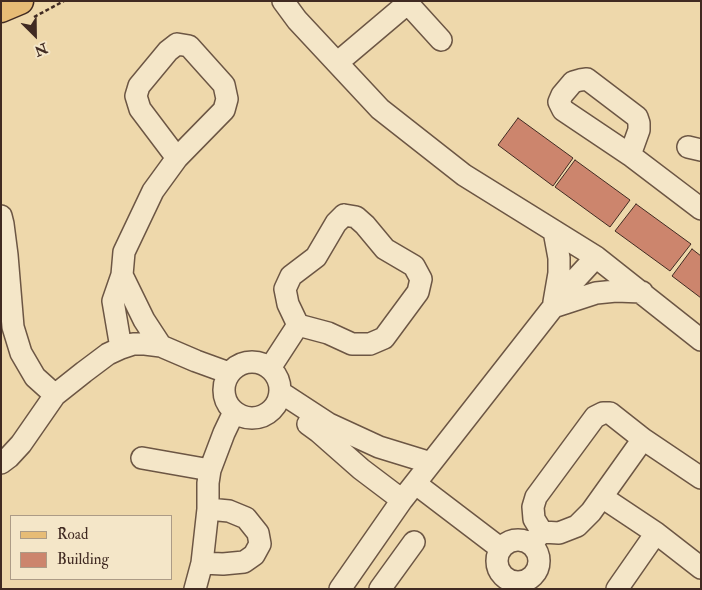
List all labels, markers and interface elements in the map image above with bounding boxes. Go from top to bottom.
north arrow [10,10,60,60]
text: N [32,39,50,60]
legend [10,515,172,580]
text: Road [57,525,88,544]
text: Building [57,550,109,569]

